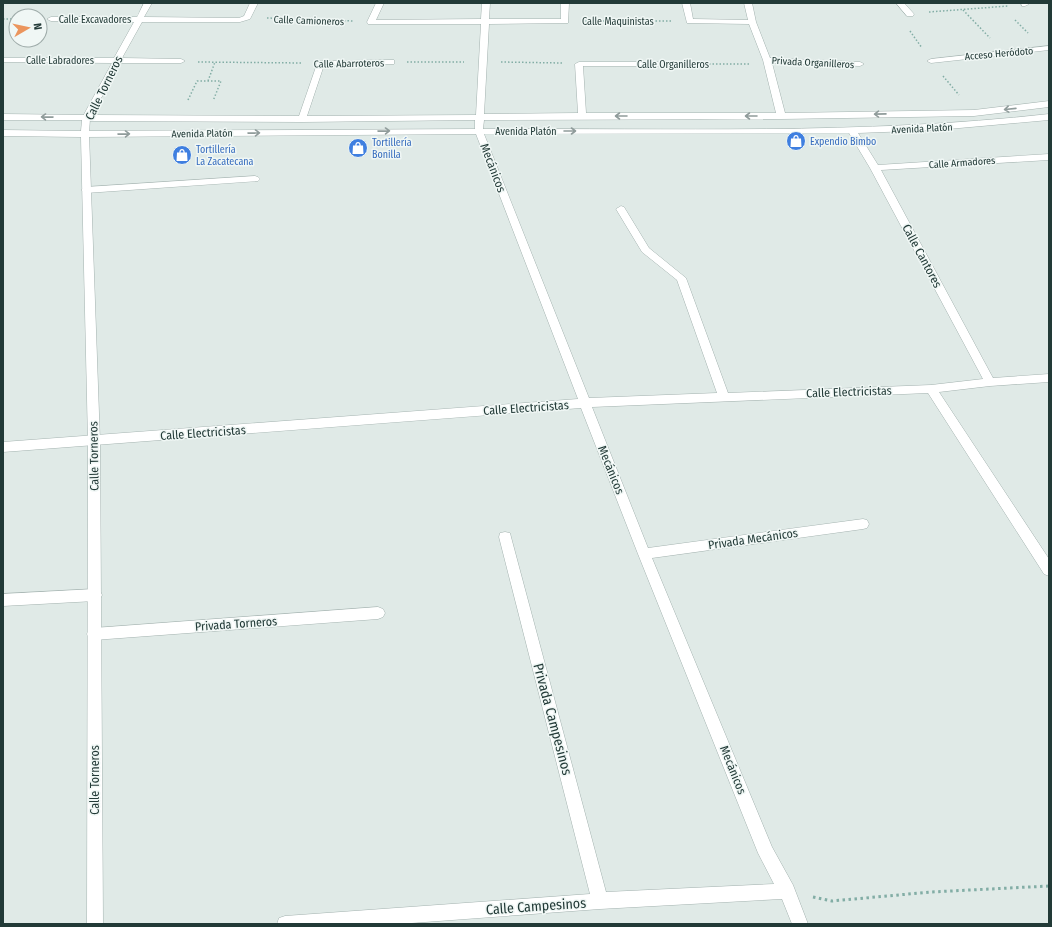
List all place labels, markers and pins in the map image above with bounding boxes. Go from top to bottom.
shop icon: Expendio Bimbo [785,130,807,152]
place label: Tortillería Bonilla [372,136,412,161]
place label: Expendio Bimbo [810,136,876,148]
shop icon: Tortillería Bonilla [347,137,369,159]
place label: Tortillería La Zacatecana [196,143,254,168]
shop icon: Tortillería La Zacatecana [171,144,193,166]

